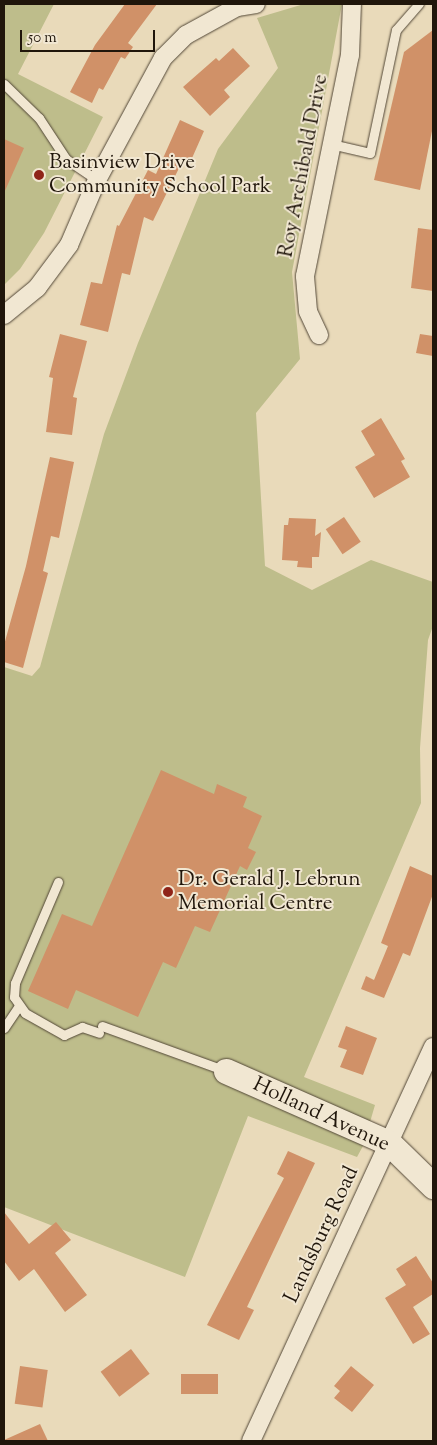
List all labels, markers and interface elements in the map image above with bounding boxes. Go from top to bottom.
scale bar [22,20,158,52]
text: 50 m [28,28,57,49]
street label: Roy Archibald Drive [274,72,334,260]
place label: Basinview Drive Community School Park [49,150,271,200]
marker: Basinview Drive Community School Park [33,169,45,181]
place label: Dr. Gerald J. Lebrun Memorial Centre [178,867,361,917]
marker: Dr. Gerald J. Lebrun Memorial Centre [162,886,174,898]
street label: Holland Avenue [249,1072,393,1158]
street label: Landsburg Road [279,1163,365,1307]

